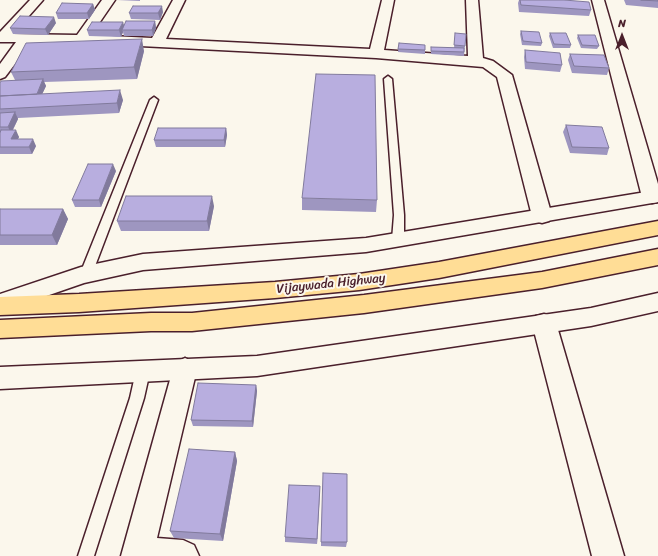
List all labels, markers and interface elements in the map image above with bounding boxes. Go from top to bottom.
text: N [618,14,626,33]
north arrow [602,16,642,56]
street label: Vijaywada Highway [276,271,386,297]

